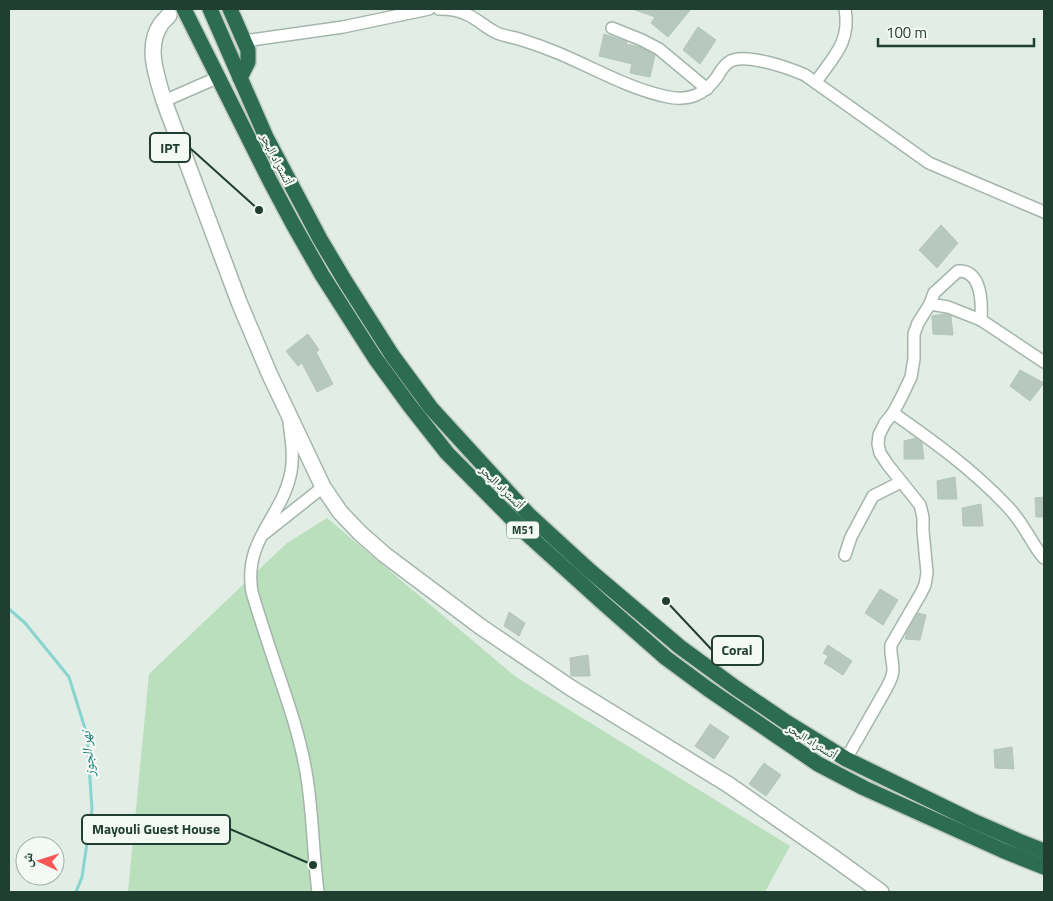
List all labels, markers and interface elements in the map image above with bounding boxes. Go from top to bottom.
scale bar [878,15,1034,47]
text: 100 m [886,21,927,44]
street label: أتستراد البحر [255,129,298,189]
callout: IPT [150,133,190,162]
text: IPT [160,137,180,158]
street label: أتستراد البحر [475,460,529,514]
road number: M51 [507,522,539,538]
callout: Coral [712,636,763,665]
text: Coral [721,639,753,660]
street label: أتستراد البحر [782,717,841,764]
water label: نهر الجوز [74,728,100,779]
callout: Mayouli Guest House [82,815,230,844]
text: Mayouli Guest House [92,818,220,839]
north arrow [15,836,65,886]
text: ش [16,852,38,868]

